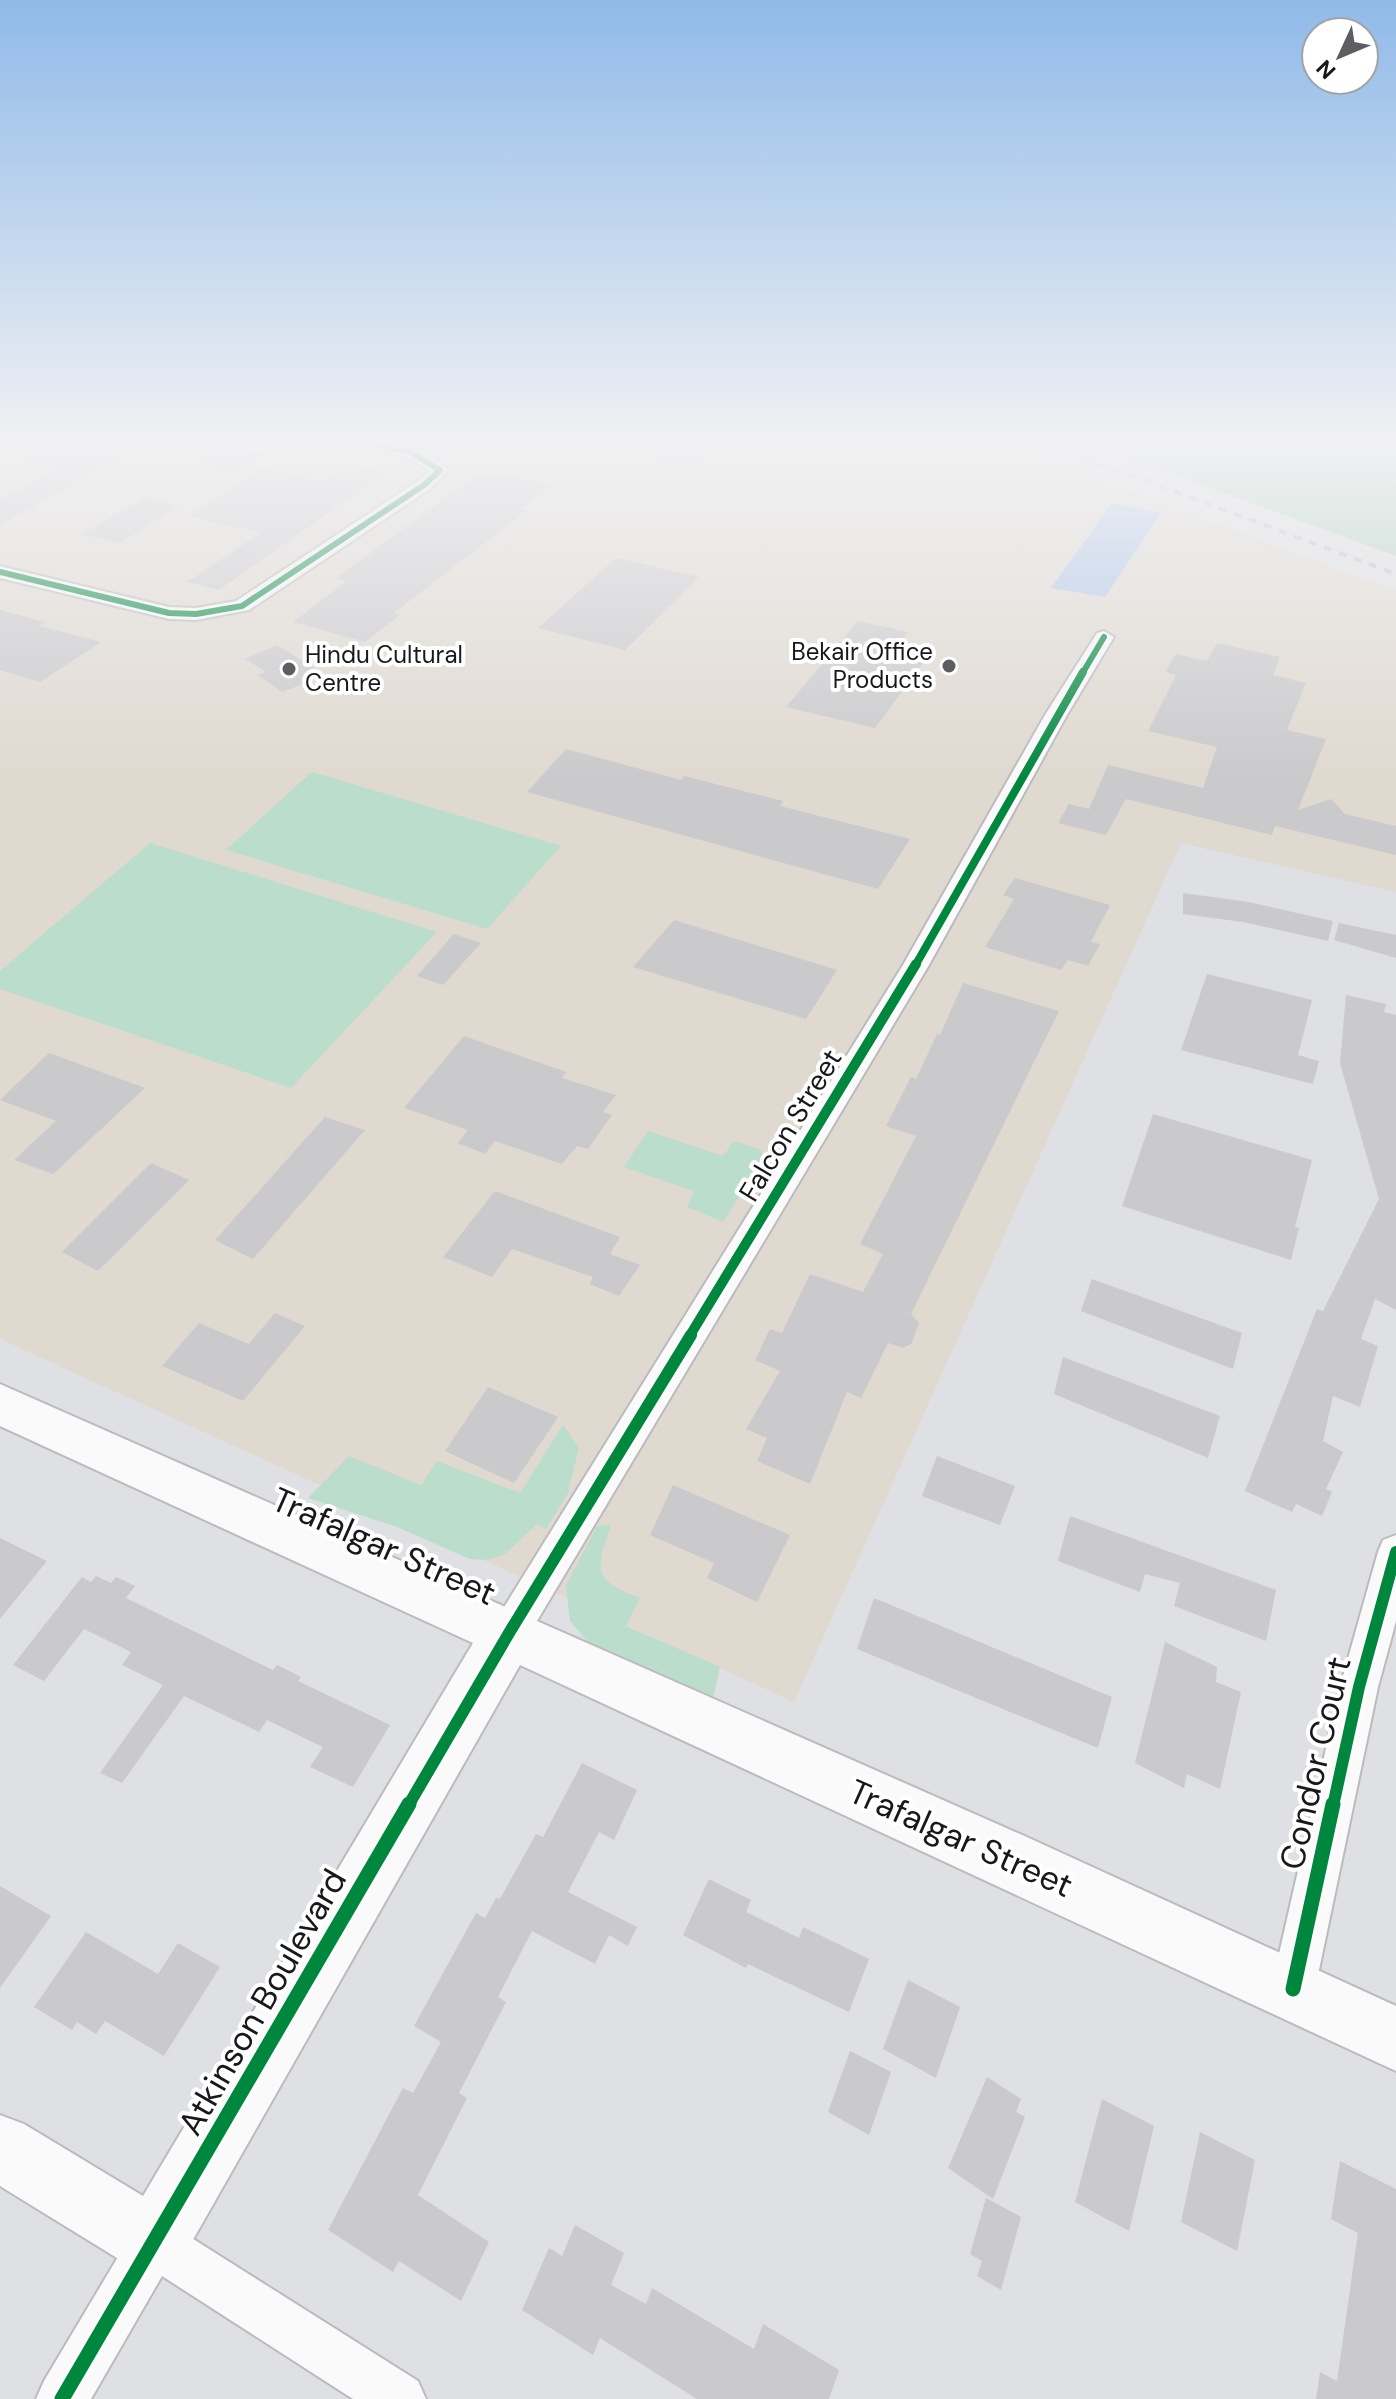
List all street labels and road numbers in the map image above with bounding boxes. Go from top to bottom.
street label: Falcon Street [731,1042,850,1208]
street label: Trafalgar Street [265,1477,503,1616]
street label: Condor Court [1269,1652,1362,1874]
street label: Trafalgar Street [842,1769,1080,1908]
street label: Atkinson Boulevard [168,1861,357,2144]

